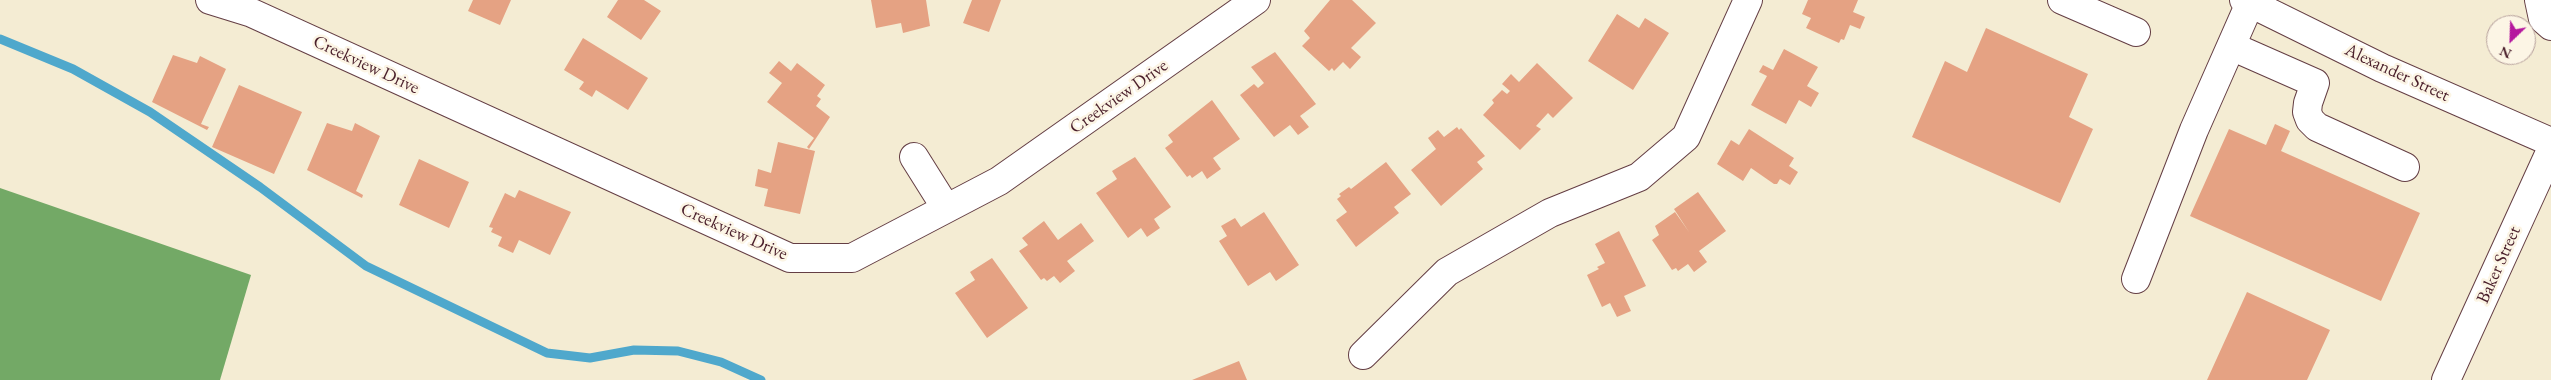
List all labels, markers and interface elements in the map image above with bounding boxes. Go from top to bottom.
north arrow [2486,15,2536,65]
street label: Creekview Drive [309,31,423,99]
street label: Alexander Street [2341,39,2453,107]
text: N [2496,42,2514,63]
street label: Creekview Drive [1066,55,1172,139]
street label: Creekview Drive [677,199,791,265]
street label: Baker Street [2472,223,2526,307]

